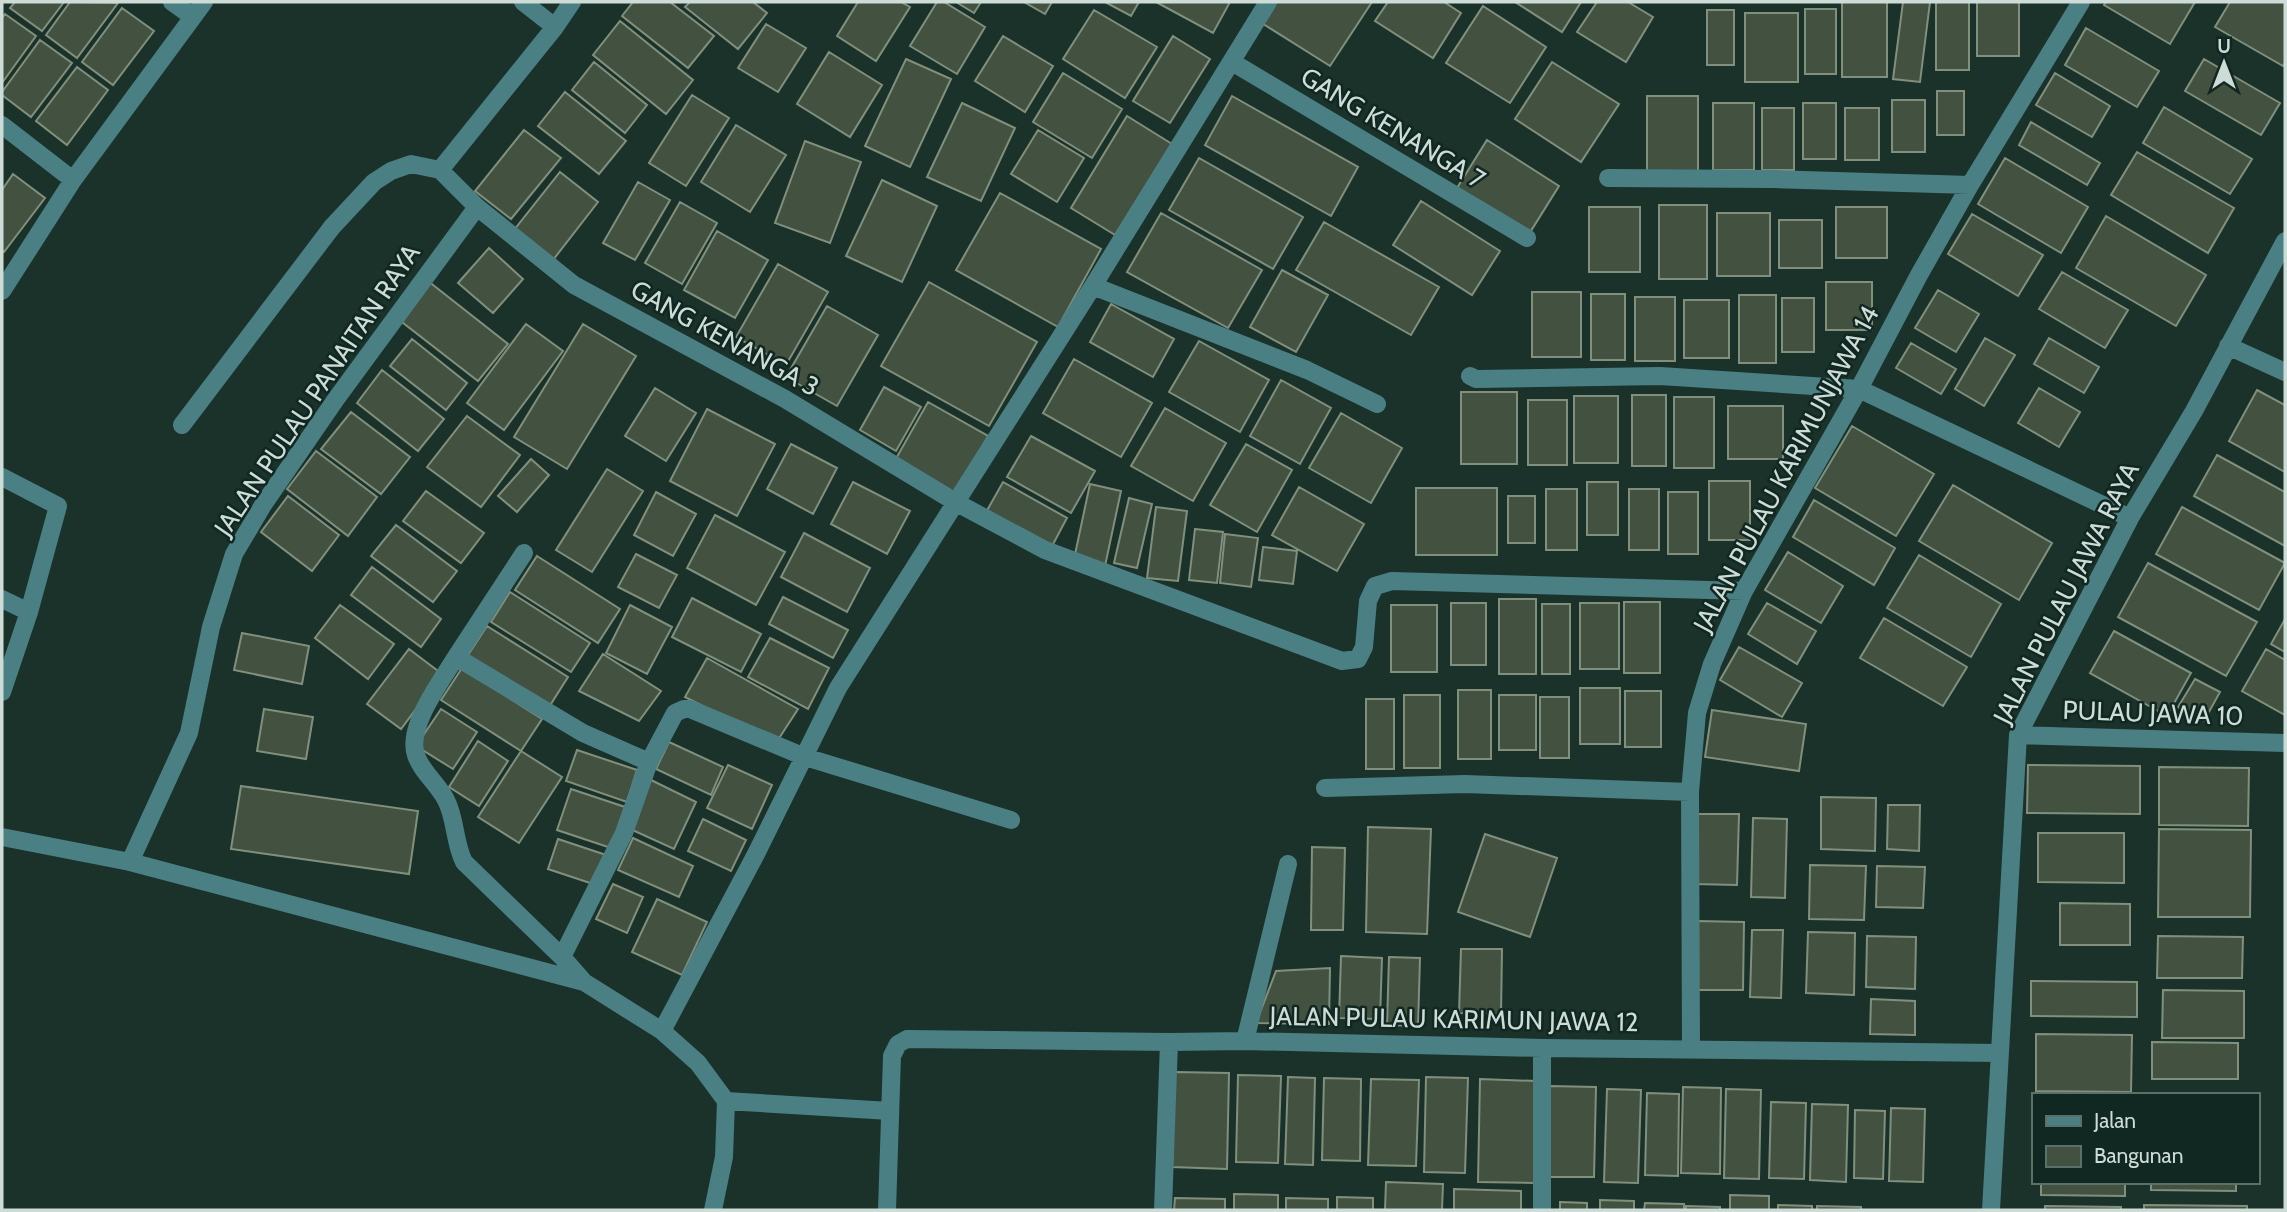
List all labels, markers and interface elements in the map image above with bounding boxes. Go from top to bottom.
north arrow [2189,28,2259,98]
text: U [2217,35,2231,58]
street label: GANG KENANGA 7 [1295,60,1491,196]
street label: JALAN PULAU PANAITAN RAYA [207,238,427,543]
street label: GANG KENANGA 3 [625,273,825,403]
street label: JALAN PULAU KARIMUNJAWA 14 [1686,301,1886,638]
street label: JALAN PULAU JAWA RAYA [1986,457,2146,730]
street label: PULAU JAWA 10 [2062,694,2244,732]
street label: JALAN PULAU KARIMUN JAWA 12 [1268,1000,1639,1038]
legend [2032,1093,2259,1184]
text: Jalan [2093,1108,2136,1133]
text: Bangunan [2094,1143,2183,1168]

